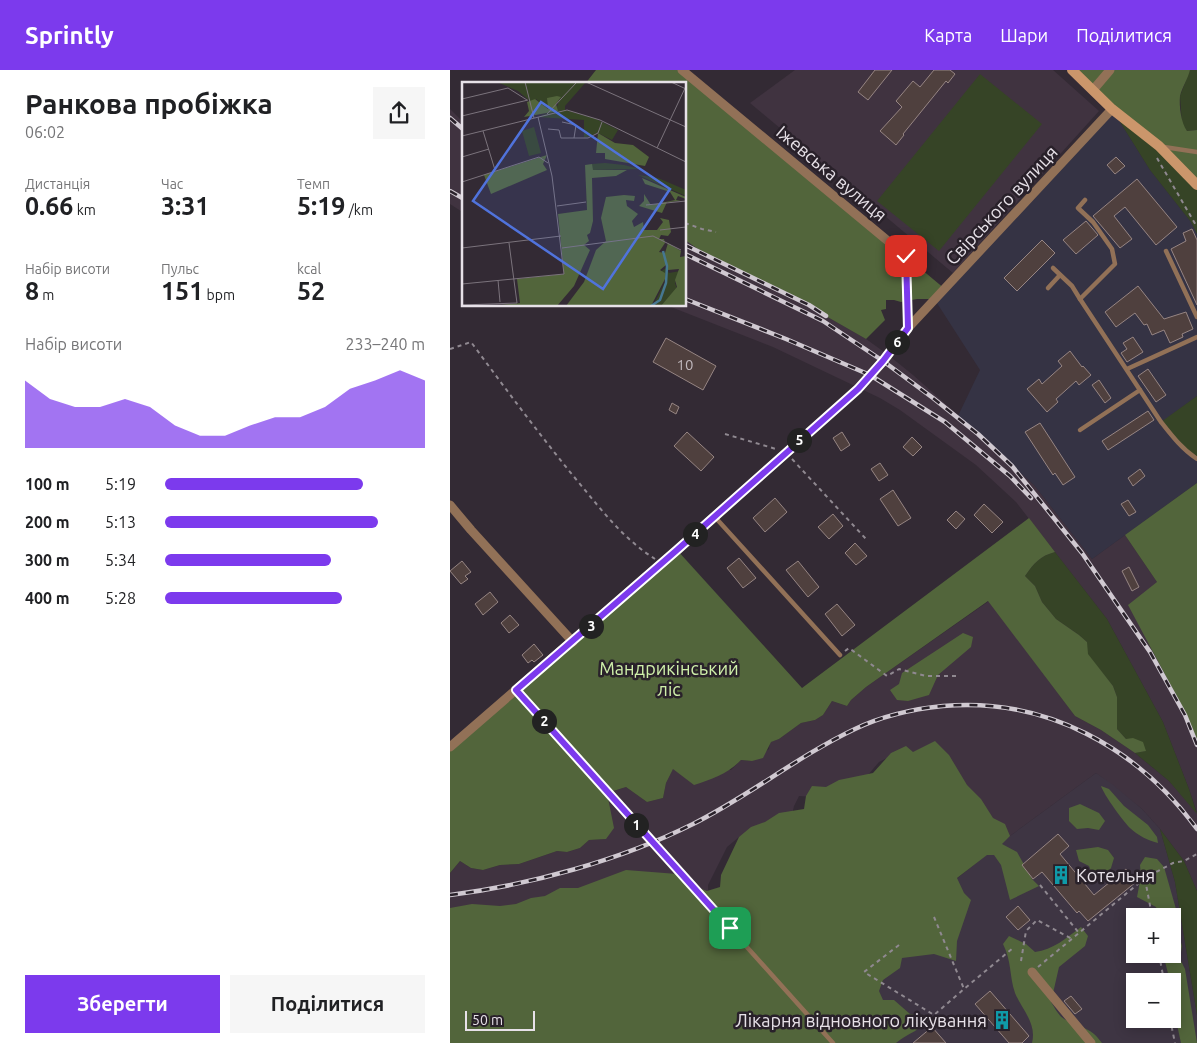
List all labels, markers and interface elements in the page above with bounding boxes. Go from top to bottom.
text: Sprintly [25,22,114,49]
text: Карта [924,25,972,45]
text: Шари [1000,25,1048,45]
text: Поділитися [1076,25,1172,45]
inset map [462,82,686,306]
button: share [373,87,425,139]
text: Ранкова пробіжка [25,88,273,119]
street label: Іжевська вулиця [773,121,891,225]
text: 06:02 [25,123,65,141]
street label: Свірського вулиця [941,142,1061,268]
text: Дистанція [25,176,90,192]
text: Час [161,176,183,192]
text: Темп [297,176,330,192]
text: 0.66 [25,192,73,220]
text: 3:31 [161,192,209,220]
text: 5:19 [297,192,345,220]
text: km [73,202,96,218]
text: /km [345,202,373,218]
pin [885,235,927,277]
icon: check [892,242,920,270]
text: Набір висоти [25,261,110,277]
text: Пульс [161,261,199,277]
text: kcal [297,261,321,277]
text: 8 [25,277,39,305]
text: 151 [161,277,203,305]
text: 52 [297,277,325,305]
text: m [39,287,54,303]
text: bpm [203,287,235,303]
pin: 6 [884,330,910,354]
text: 6 [894,334,901,350]
text: Набір висоти [25,335,122,353]
text: 233–240 m [345,335,425,353]
house number: 10 [677,356,693,373]
pin: 5 [786,428,812,452]
text: 5 [796,432,803,448]
text: 100 m [25,475,70,493]
text: 5:19 [105,475,136,493]
text: 200 m [25,513,70,531]
text: 5:13 [105,513,136,531]
pin: 4 [682,522,708,546]
text: 4 [692,526,699,542]
text: 300 m [25,551,70,569]
text: 5:34 [105,551,136,569]
text: 400 m [25,589,70,607]
text: 5:28 [105,589,136,607]
pin: 3 [578,614,604,638]
text: 3 [588,618,595,634]
park label: Мандрикінський ліс [599,658,739,699]
pin: 2 [532,708,556,734]
text: 2 [541,713,548,729]
pin: 1 [624,812,648,838]
text: 1 [633,817,640,833]
building icon: Котельня [1050,864,1072,886]
place label: Котельня [1076,865,1155,885]
pin [709,907,751,949]
map controls [1126,908,1181,1028]
button: + [1126,908,1181,963]
icon: arrive [716,914,744,942]
button: − [1126,973,1181,1028]
button: Зберегти [25,975,220,1033]
button: Поділитися [230,975,425,1033]
scale bar [465,1008,535,1031]
building icon: Лікарня відновного лікування [991,1009,1013,1031]
place label: Лікарня відновного лікування [735,1010,987,1030]
text: 50 m [472,1012,503,1028]

